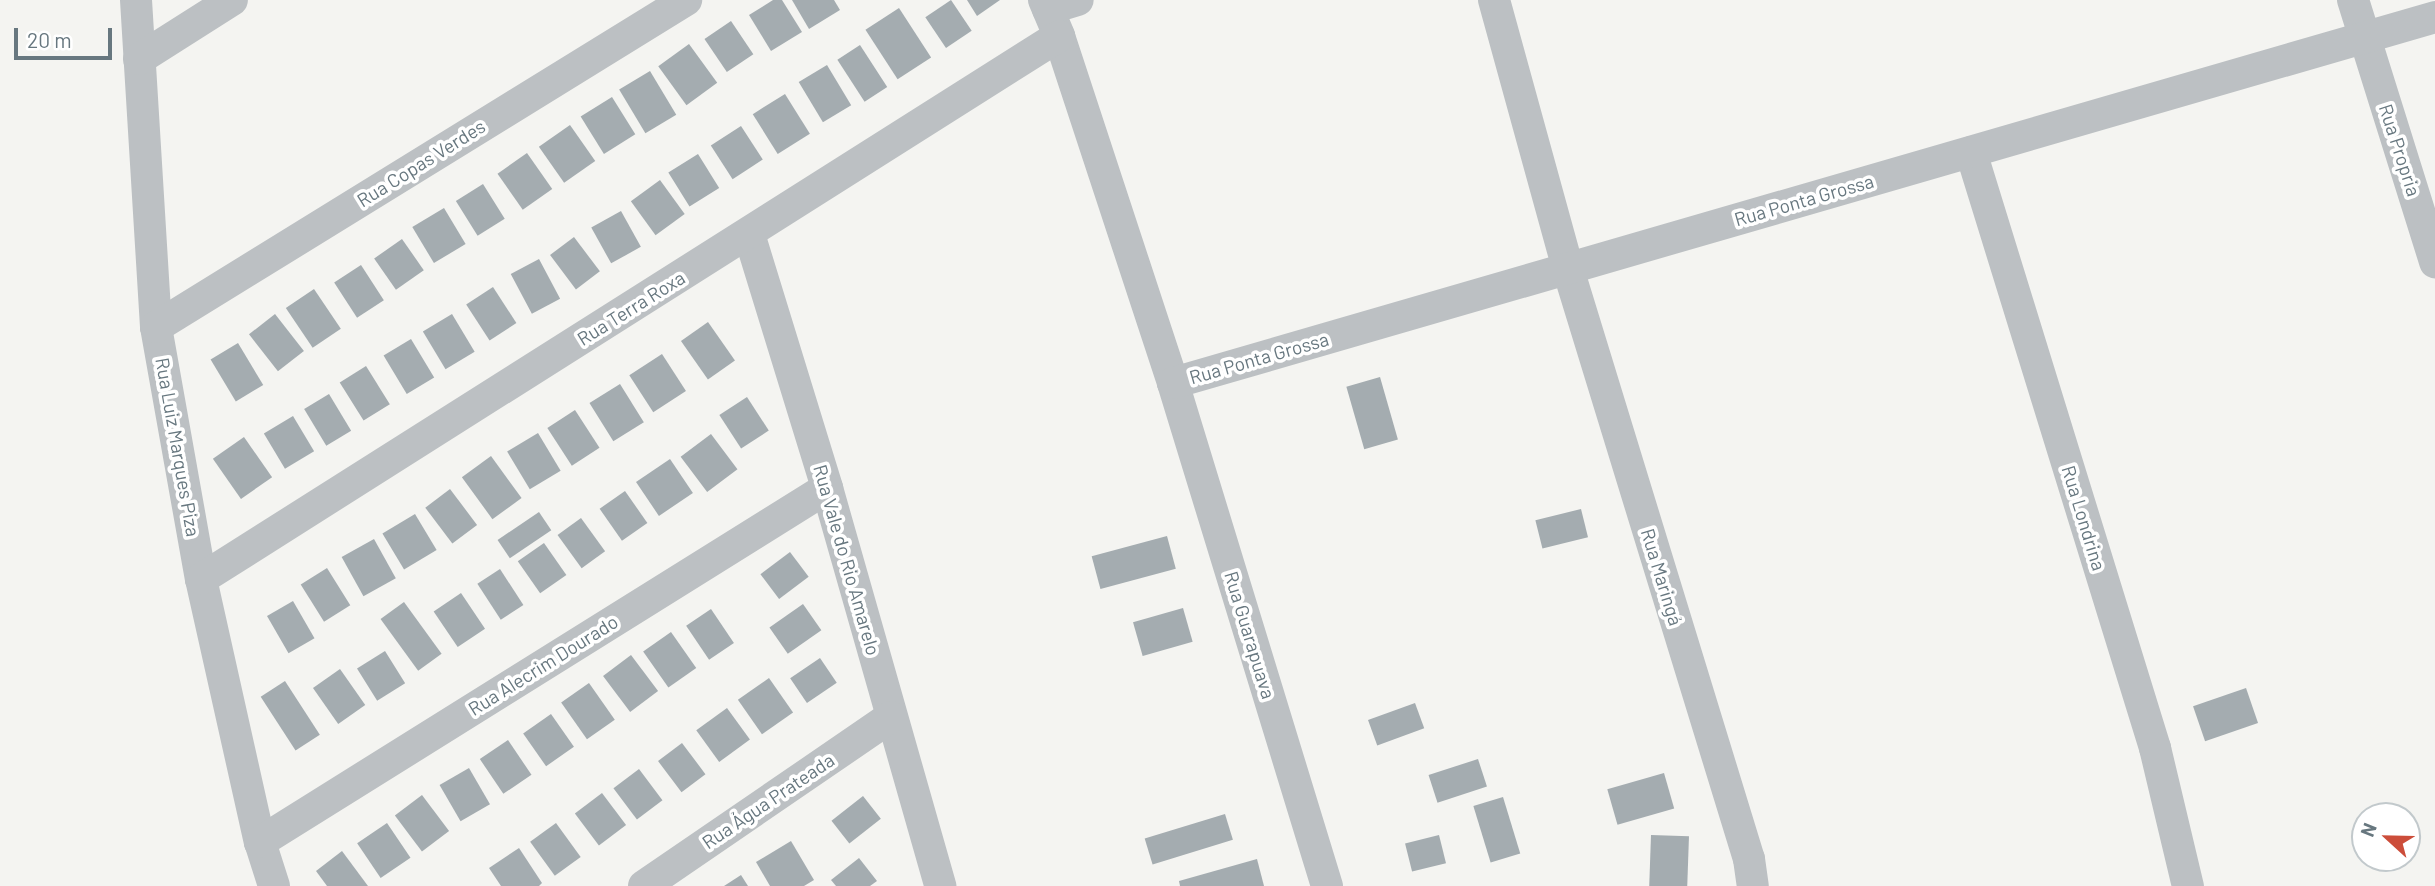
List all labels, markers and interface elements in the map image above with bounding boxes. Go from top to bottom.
scale bar [18,14,116,58]
text: 20 m [27,27,72,52]
street label: Rua Propria [2374,101,2426,199]
street label: Rua Copas Verdes [353,114,489,212]
street label: Rua Ponta Grossa [1732,169,1876,231]
street label: Rua Terra Roxa [573,266,689,350]
street label: Rua Ponta Grossa [1187,327,1331,389]
street label: Rua Luiz Marques Piza [151,356,205,538]
street label: Rua Vale do Rio Amarelo [809,462,885,658]
street label: Rua Londrina [2057,463,2111,573]
street label: Rua Maringá [1636,526,1688,628]
street label: Rua Guarapuava [1220,568,1280,702]
street label: Rua Alecrim Dourado [464,610,622,720]
street label: Rua Água Prateada [698,748,838,854]
north arrow [2351,802,2421,872]
text: N [2355,820,2381,840]

